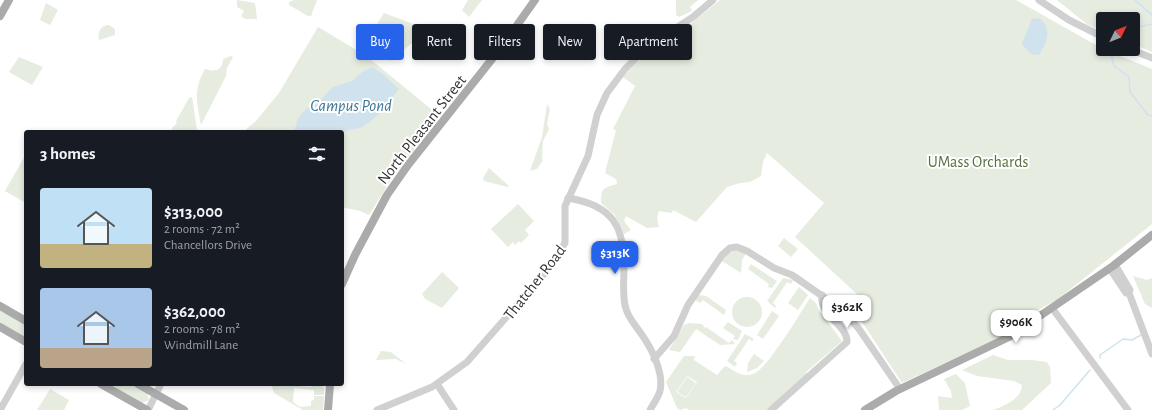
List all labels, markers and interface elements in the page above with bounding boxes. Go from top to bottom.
north arrow [1096,12,1140,56]
map controls [1096,12,1140,56]
chip: Buy [356,24,404,60]
chip: Rent [412,24,466,60]
chip: Filters [474,24,535,60]
chip: New [543,24,596,60]
chip: Apartment [604,24,692,60]
street label: North Pleasant Street [374,72,469,187]
water label: Campus Pond [310,97,392,115]
icon: filters [306,143,328,165]
text: 3 homes [40,145,96,162]
park label: UMass Orchards [928,154,1028,170]
text: $313,000 [164,203,223,220]
icon: home [72,204,120,252]
text: 2 rooms · 72 m² [164,223,240,236]
text: Chancellors Drive [164,239,252,252]
pin: $313K [587,241,643,275]
street label: Thatcher Road [501,242,569,323]
text: $313K [600,247,630,260]
pin: $362K [819,295,875,329]
text: $362K [831,301,863,314]
text: $362,000 [164,303,226,320]
icon: home [72,304,120,352]
pin: $906K [988,310,1044,344]
text: $906K [1000,316,1032,329]
text: 2 rooms · 78 m² [164,323,240,336]
text: Windmill Lane [164,339,238,352]

